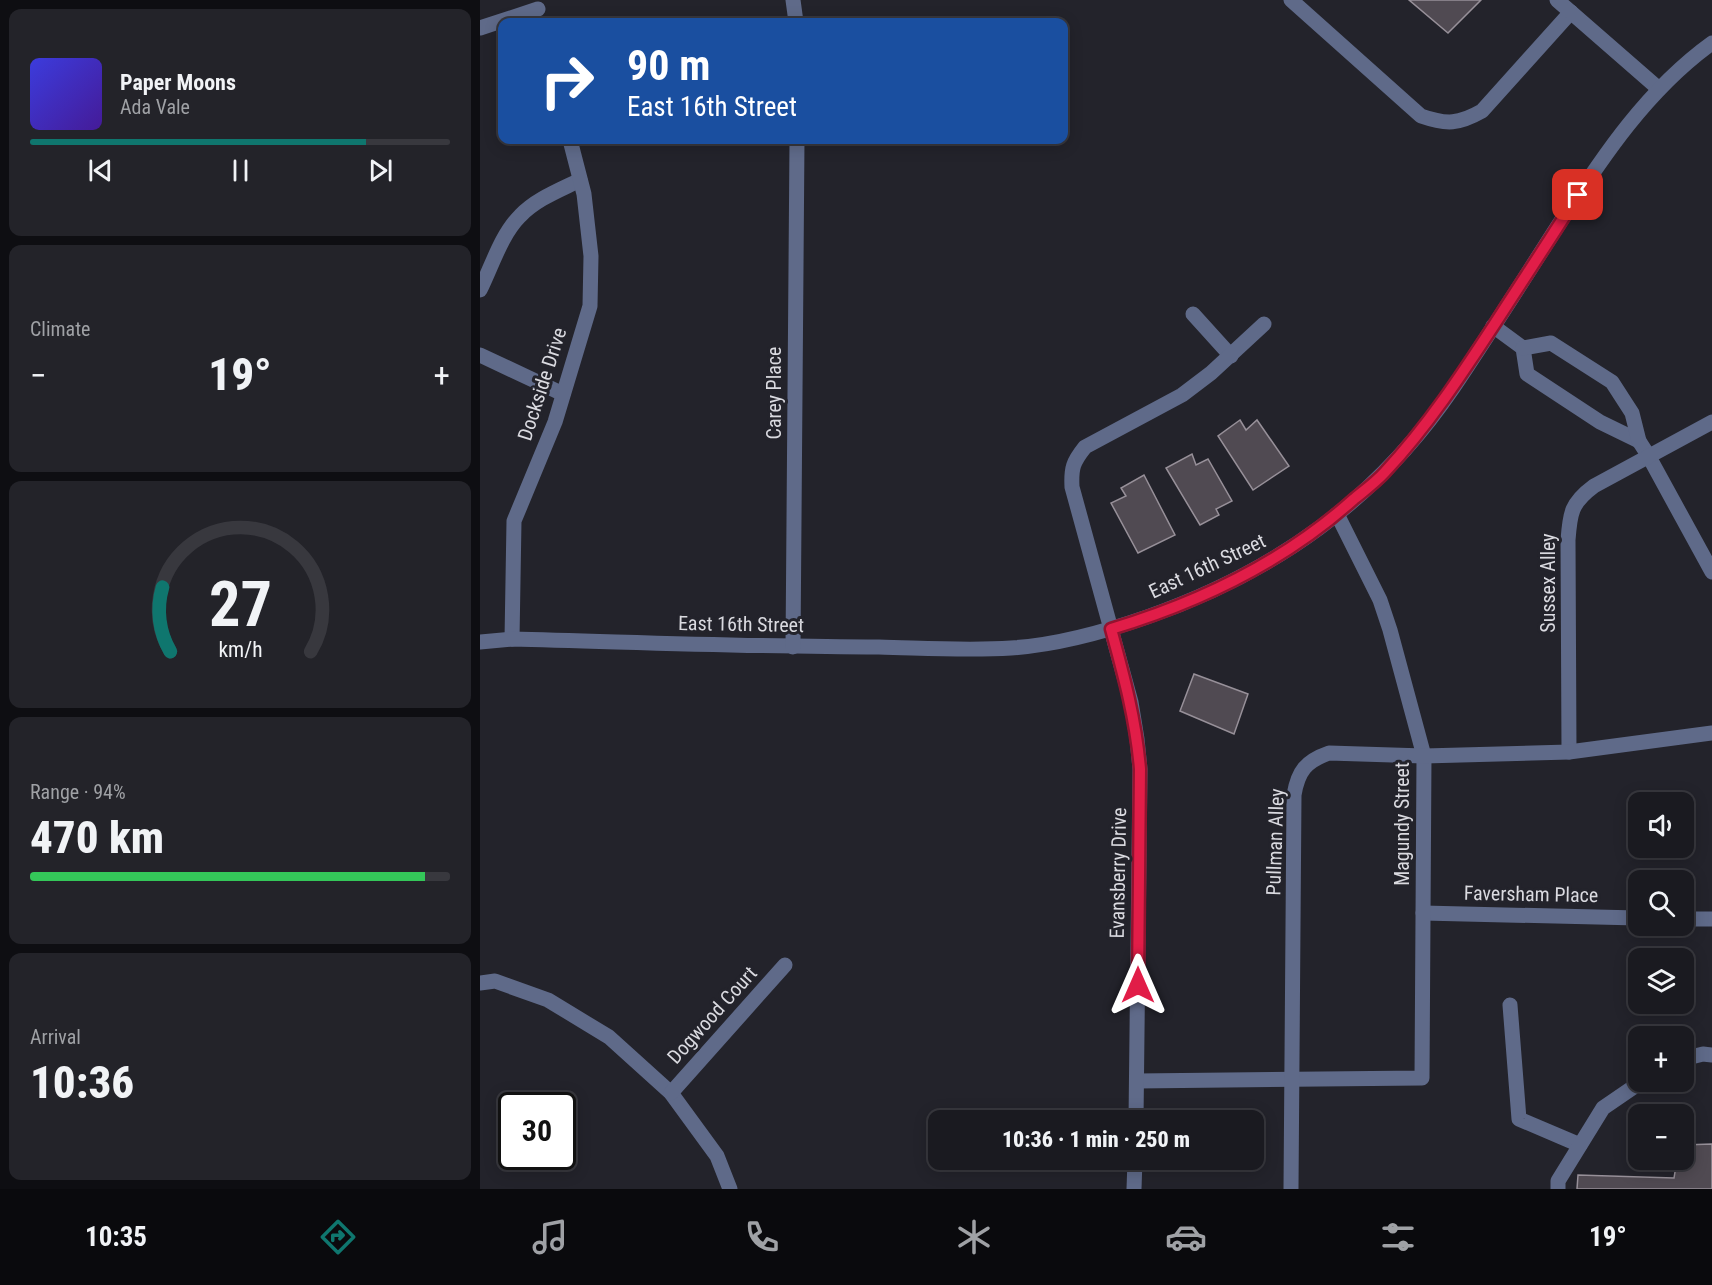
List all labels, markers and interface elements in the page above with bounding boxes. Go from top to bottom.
text: 90 m [627,41,710,90]
icon: right [528,42,606,120]
text: Paper Moons [120,70,236,95]
text: East 16th Street [627,91,797,123]
text: Ada Vale [120,95,190,119]
icon: previous [84,154,117,187]
icon: pause [224,154,257,187]
icon: next [364,154,397,187]
pin [1552,169,1603,220]
icon: arrive [1561,178,1594,211]
text: Climate [30,317,90,341]
street label: Dockside Drive [512,325,572,443]
street label: Carey Place [762,347,786,439]
text: 19° [208,348,272,401]
text: − [30,356,47,395]
text: + [434,356,450,395]
street label: East 16th Street [1145,528,1269,603]
street label: Sussex Alley [1536,533,1560,633]
text: 27 [208,568,272,641]
street label: East 16th Street [678,611,804,637]
text: km/h [218,637,262,662]
street label: Magundy Street [1390,762,1414,886]
text: Range · 94% [30,780,126,804]
street label: Pullman Alley [1261,788,1289,896]
map controls [1628,792,1694,1170]
button: sound [1628,792,1694,858]
street label: Evansberry Drive [1105,807,1131,939]
text: 470 km [30,811,164,864]
button: search [1628,870,1694,936]
street label: Faversham Place [1464,881,1598,907]
button: layers [1628,948,1694,1014]
position arrow [1106,953,1170,1017]
street label: Dogwood Court [662,961,762,1069]
text: Arrival [30,1025,81,1049]
button: + [1628,1026,1694,1092]
text: 10:36 [30,1056,134,1109]
speed limit sign: 30 [498,1092,576,1170]
button: − [1628,1104,1694,1170]
text: 10:36 · 1 min · 250 m [1002,1127,1190,1152]
icon: directions [317,1216,359,1258]
icon: music [529,1216,571,1258]
icon: phone [741,1216,783,1258]
icon: climate [953,1216,995,1258]
icon: car [1165,1216,1207,1258]
icon: filters [1377,1216,1419,1258]
text: 10:35 [85,1221,147,1253]
text: 19° [1589,1221,1627,1253]

